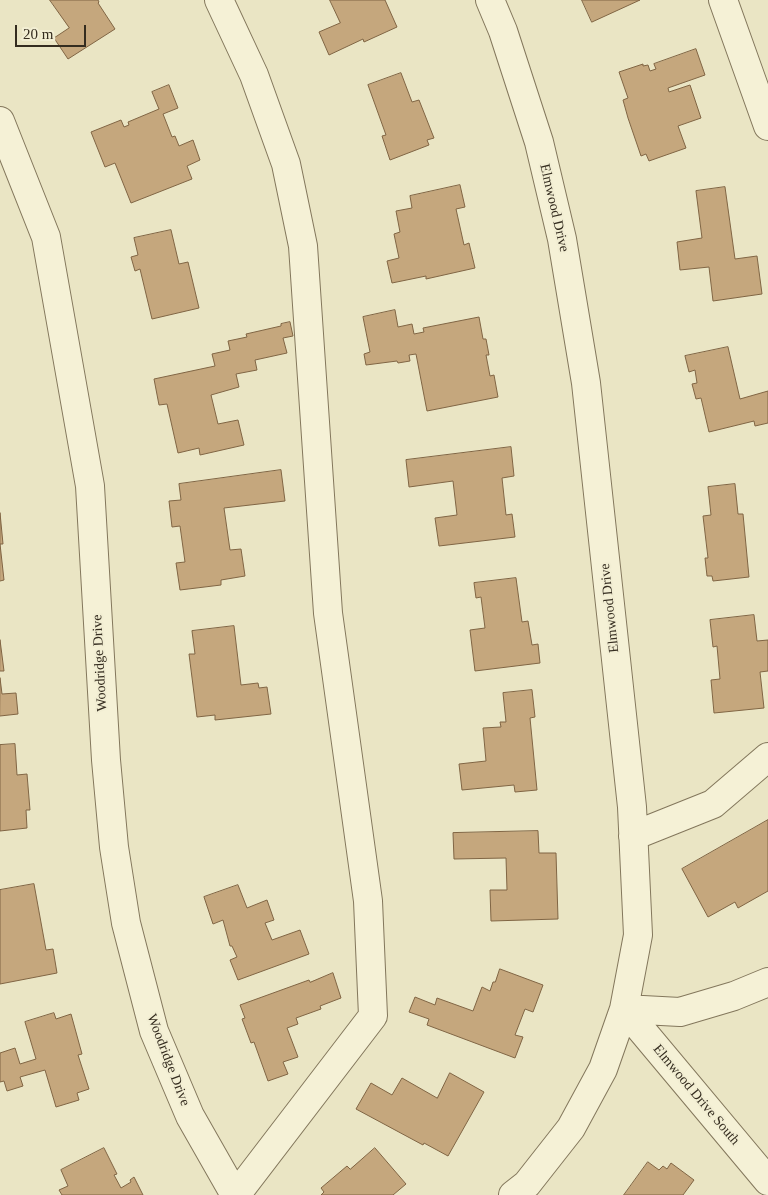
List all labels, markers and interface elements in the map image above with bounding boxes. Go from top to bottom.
scale bar [18,15,89,47]
text: 20 m [23,26,53,42]
street label: Elmwood Drive [536,162,572,254]
street label: Elmwood Drive [597,562,623,654]
street label: Woodridge Drive [89,614,111,712]
street label: Woodridge Drive [143,1012,193,1108]
street label: Elmwood Drive South [649,1041,743,1149]

